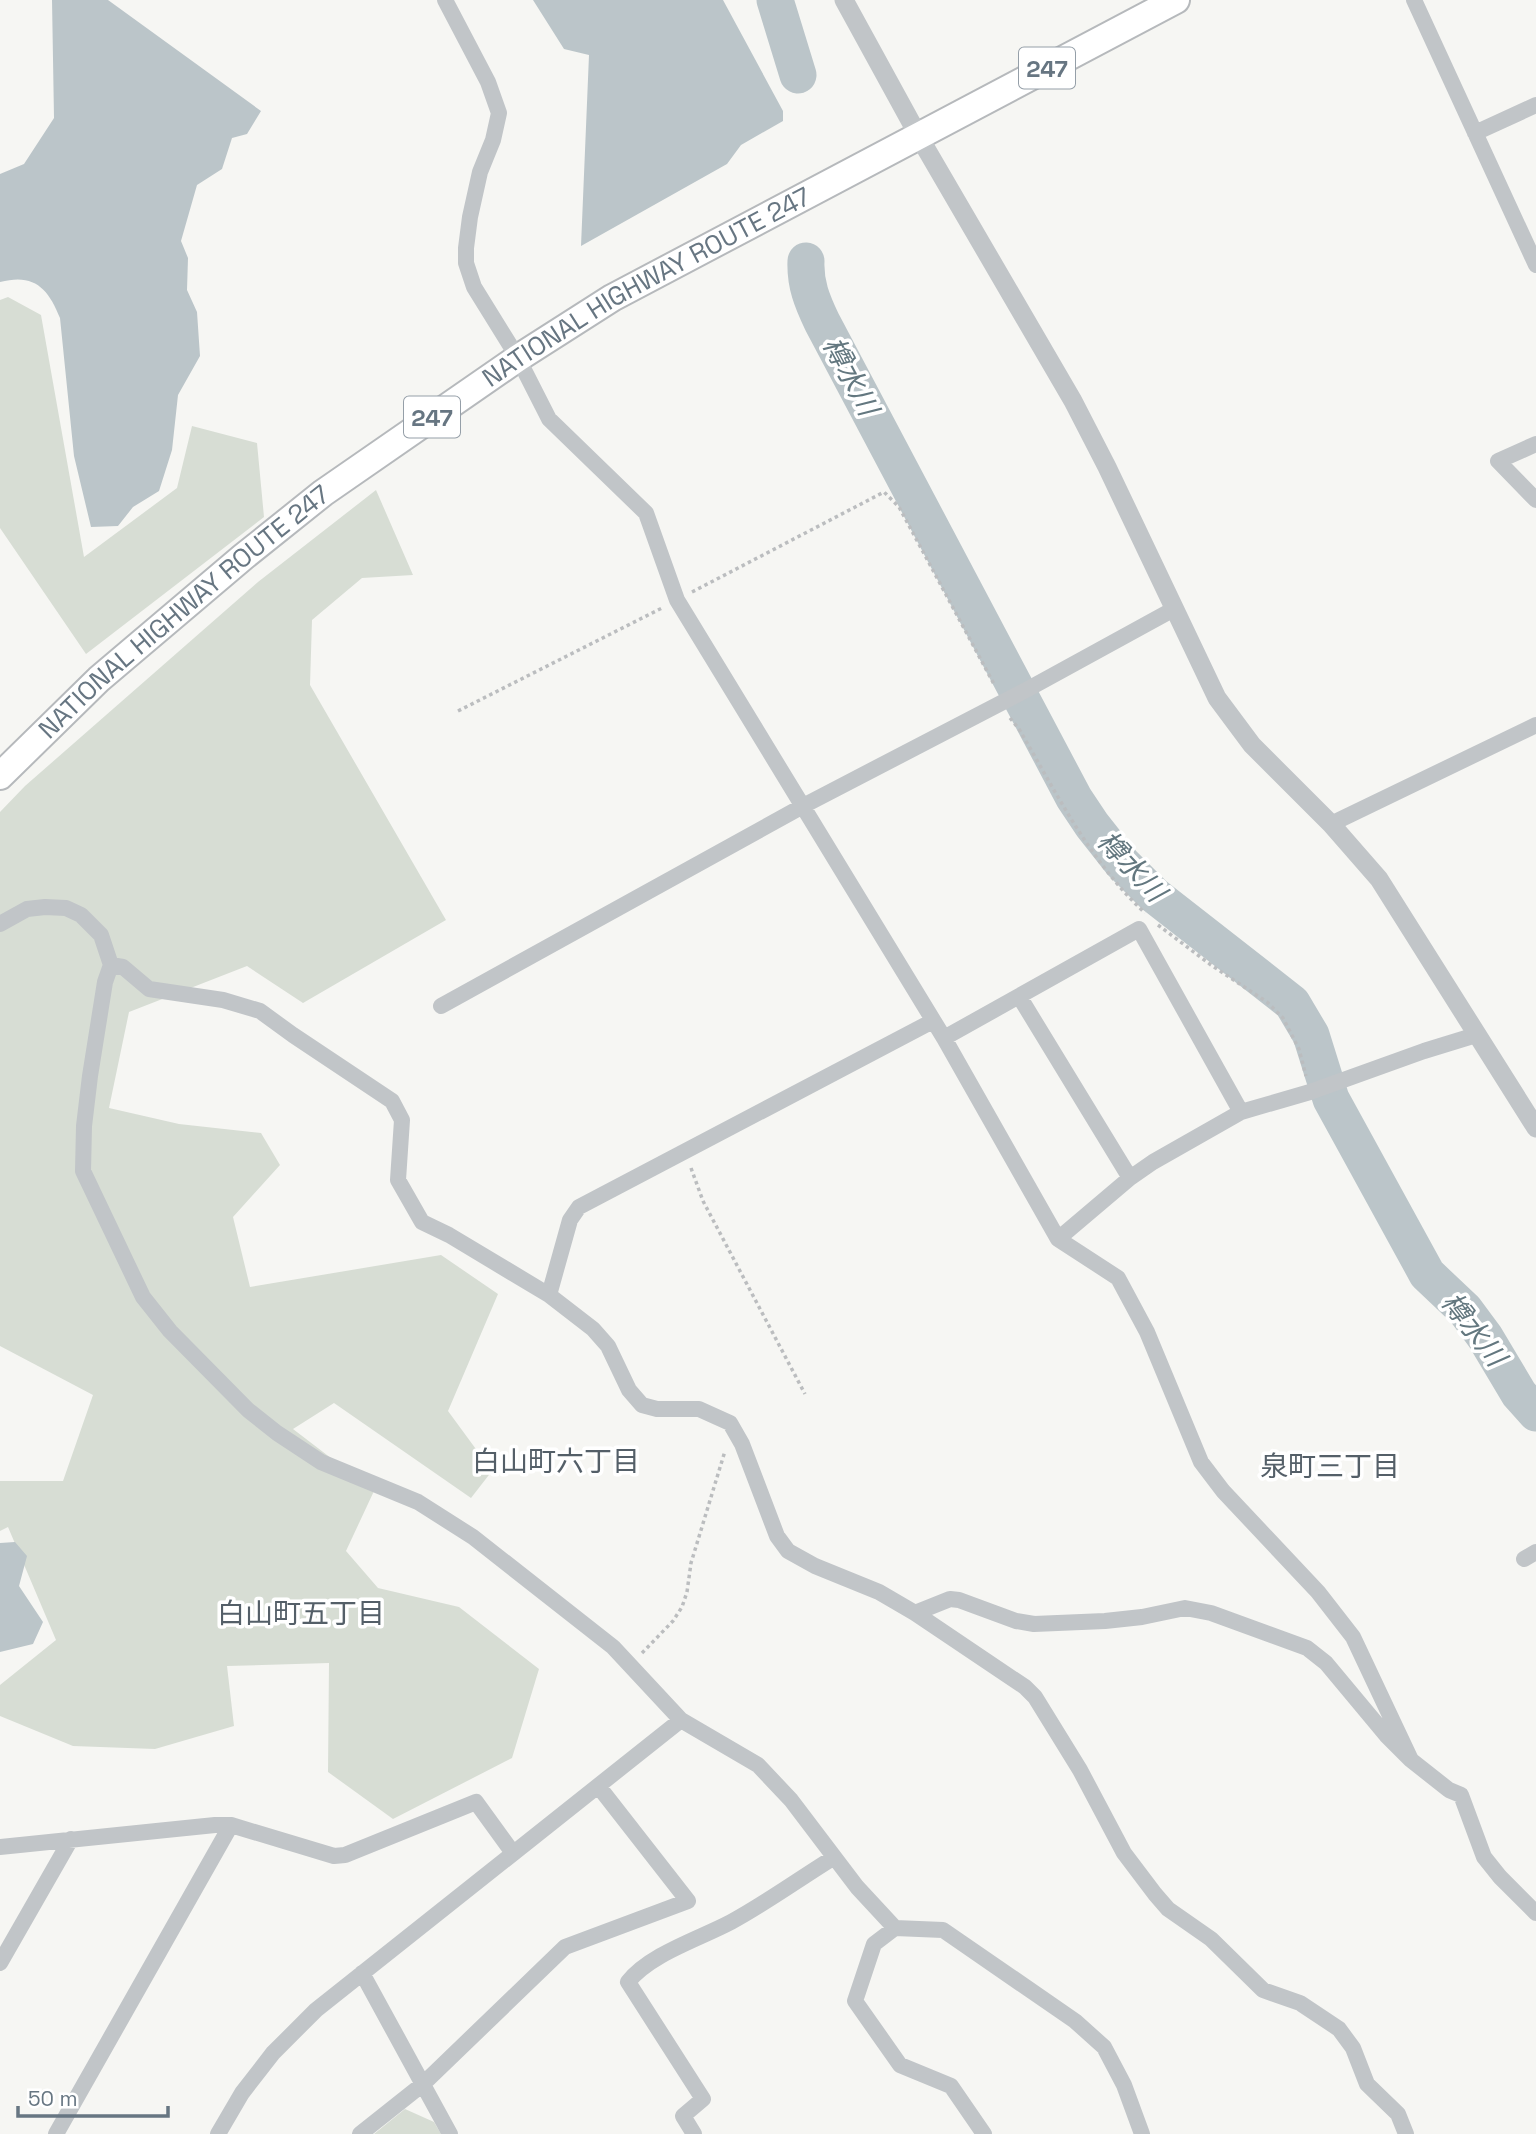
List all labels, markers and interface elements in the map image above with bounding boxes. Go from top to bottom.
road number: 247 [1019,47,1075,88]
street label: NATIONAL HIGHWAY ROUTE 247 [476,179,817,395]
water label: 樽水川 [815,330,888,424]
road number: 247 [404,396,460,438]
street label: NATIONAL HIGHWAY ROUTE 247 [31,477,337,746]
water label: 樽水川 [1090,823,1176,911]
water label: 樽水川 [1434,1285,1516,1376]
district label: 白山町六丁目 [472,1443,640,1479]
district label: 泉町三丁目 [1260,1448,1400,1484]
district label: 白山町五丁目 [217,1595,385,1631]
scale bar [18,2074,168,2118]
text: 50 m [28,2085,78,2112]

